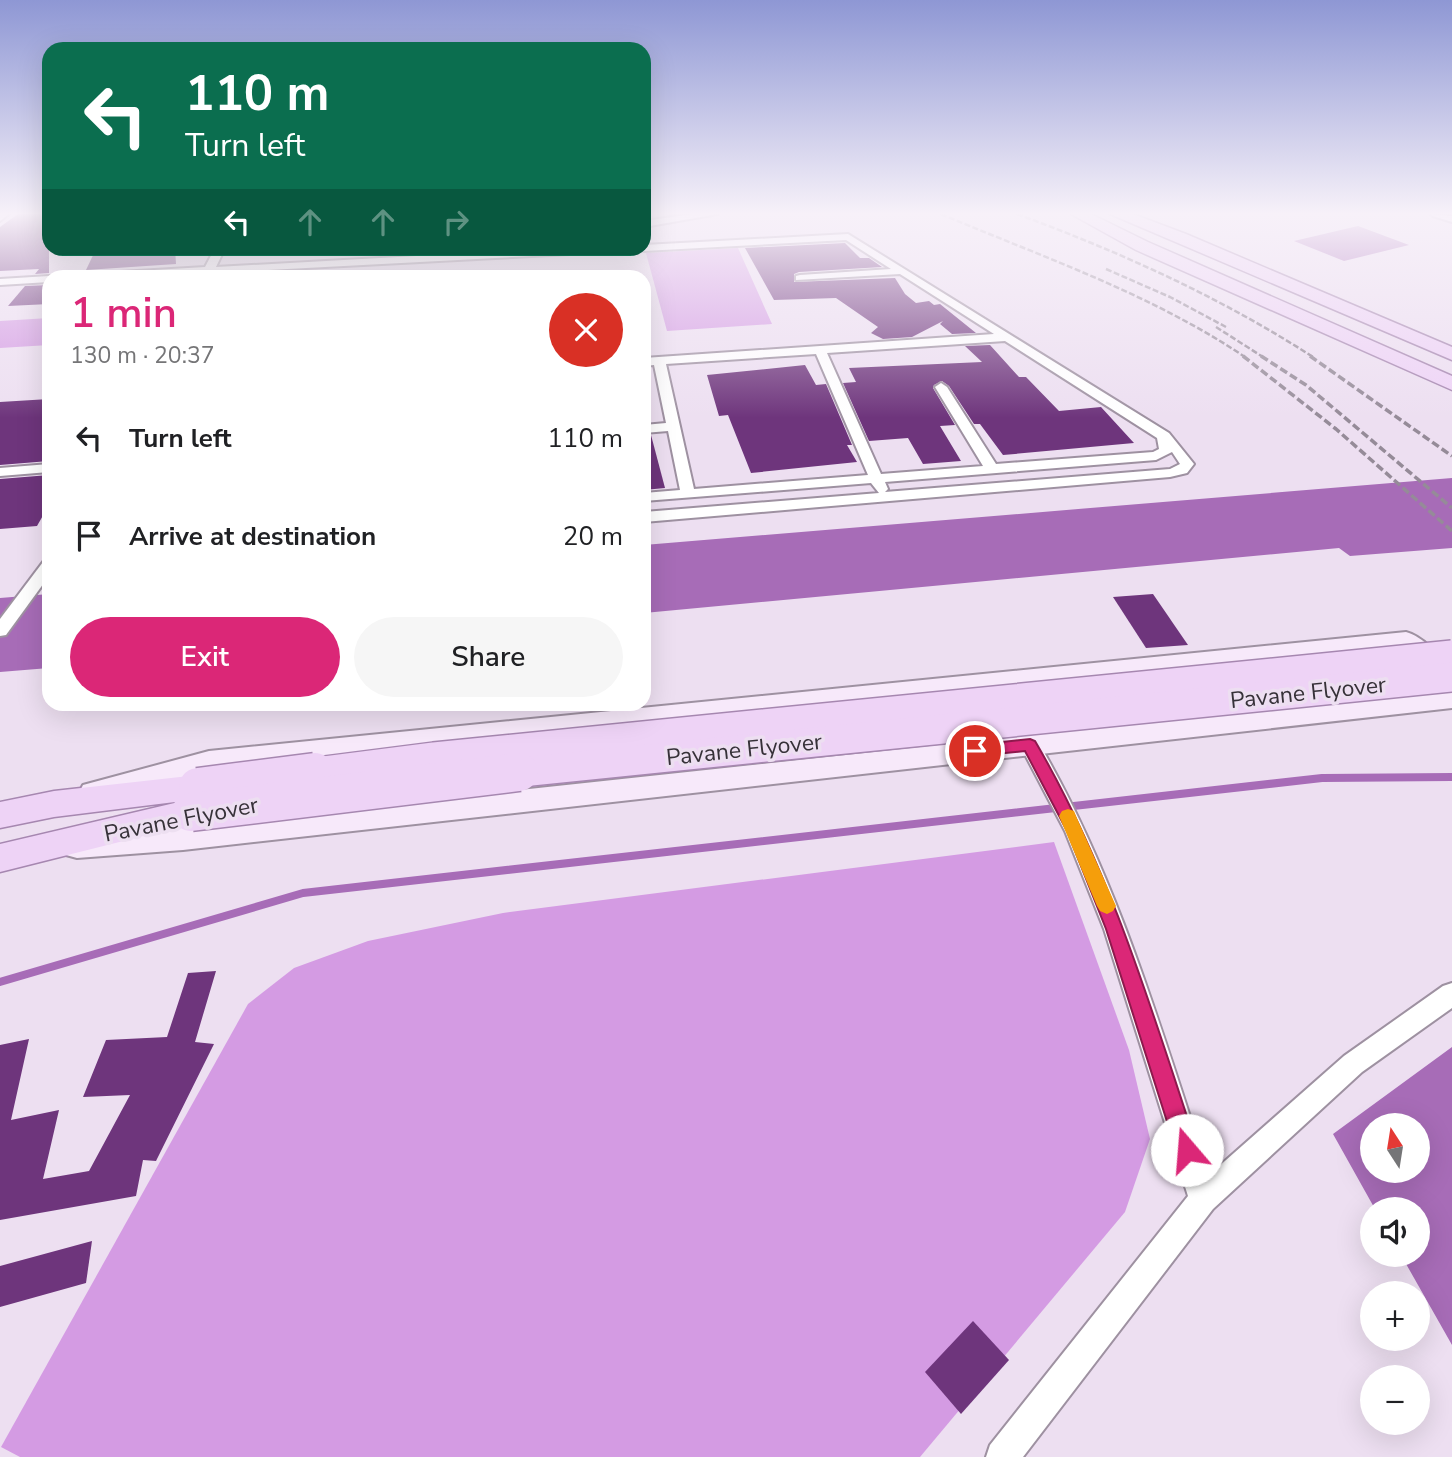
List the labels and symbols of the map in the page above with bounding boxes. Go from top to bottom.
street label: Pavane Flyover [1229,669,1388,716]
pin [945,721,1005,781]
street label: Pavane Flyover [665,726,824,773]
street label: Pavane Flyover [101,789,262,850]
position arrow [1150,1113,1224,1187]
north arrow [1360,1113,1430,1183]

